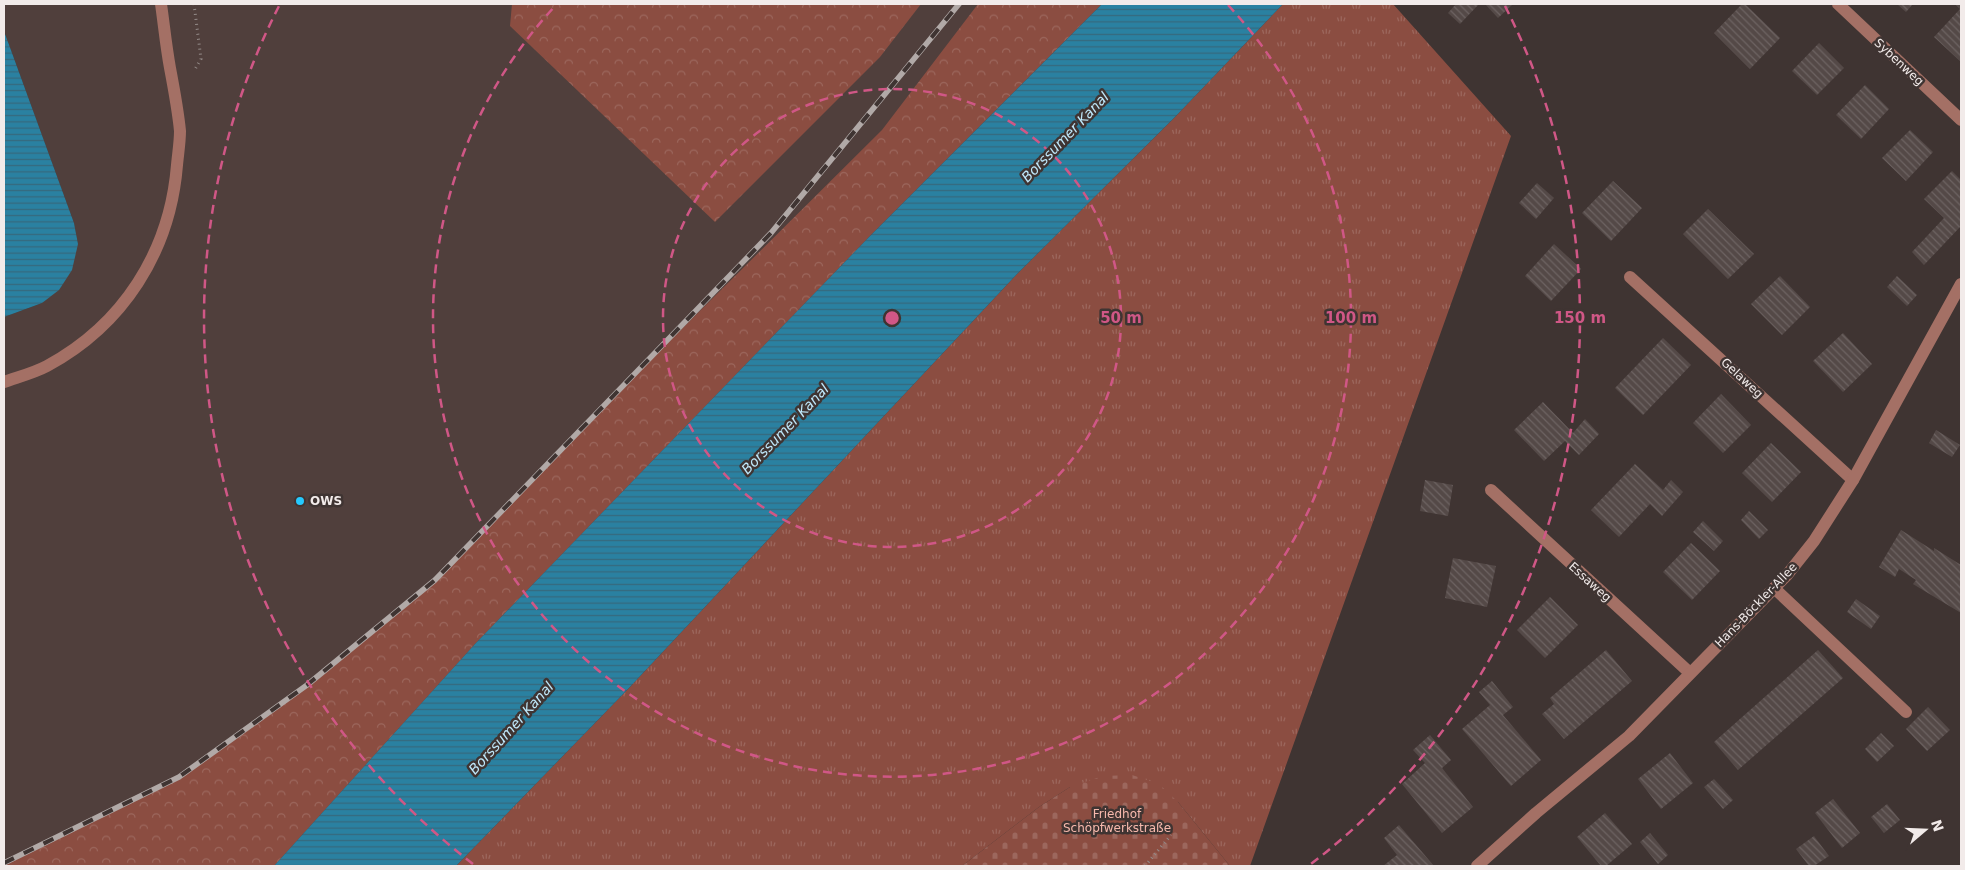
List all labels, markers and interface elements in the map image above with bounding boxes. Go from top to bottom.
street label: Sybenweg [1872,36,1926,88]
water label: Borssumer Kanal [1018,89,1112,185]
centre of rings [883,309,901,327]
text: 50 m [1100,309,1142,327]
text: 100 m [1325,309,1377,327]
text: 150 m [1554,309,1606,327]
street label: Gelaweg [1718,355,1766,401]
water label: Borssumer Kanal [738,381,832,477]
place label: OWS [310,494,342,508]
marker: OWS [294,495,306,507]
street label: Essaweg [1566,559,1614,605]
street label: Hans-Böckler-Allee [1712,560,1800,650]
water label: Borssumer Kanal [465,679,557,777]
north arrow [1900,805,1950,855]
park label: Friedhof Schöpfwerkstraße [1063,807,1171,835]
text: N [1928,818,1947,834]

